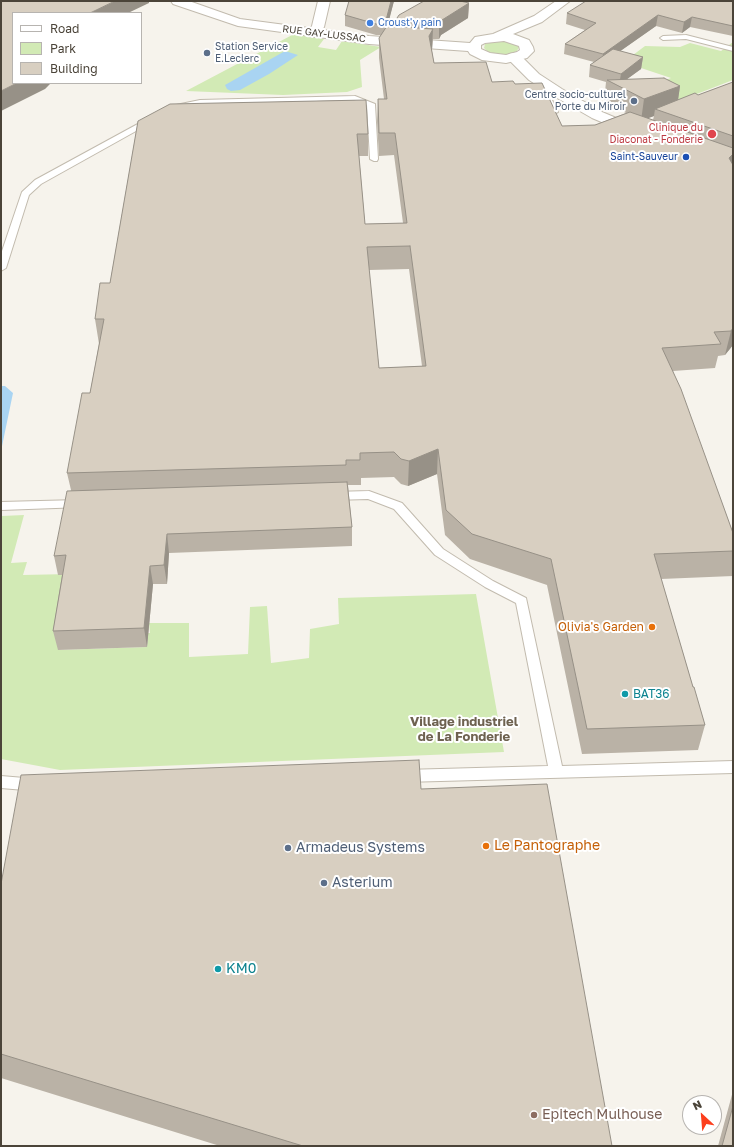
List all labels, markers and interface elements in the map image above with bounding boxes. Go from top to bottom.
legend [12,12,142,84]
place label: Croust'y pain [378,17,441,29]
marker: Croust'y pain [365,18,375,28]
text: Road [50,21,79,36]
street label: RUE GAY-LUSSAC [282,23,366,45]
text: Park [50,41,76,56]
place label: Station Service E.Leclerc [215,41,288,64]
marker: Station Service E.Leclerc [202,48,212,58]
text: Building [50,61,98,76]
place label: Centre socio-culturel Porte du Miroir [525,89,626,112]
marker: Centre socio-culturel Porte du Miroir [629,96,639,106]
place label: Clinique du Diaconat - Fonderie [609,122,703,146]
marker: Clinique du Diaconat - Fonderie [706,128,718,140]
place label: Saint-Sauveur [610,151,678,163]
marker: Saint-Sauveur [681,152,691,162]
place label: Olivia's Garden [558,620,644,634]
marker: Olivia's Garden [647,622,657,632]
place label: BAT36 [633,687,670,701]
marker: BAT36 [620,689,630,699]
district label: Village industriel de La Fonderie [410,714,518,745]
place label: Le Pantographe [494,838,600,854]
place label: Armadeus Systems [296,840,425,856]
marker: Le Pantographe [481,841,491,851]
marker: Armadeus Systems [283,843,293,853]
place label: Asterium [332,875,393,891]
marker: Asterium [319,878,329,888]
place label: KM0 [226,961,256,977]
marker: KM0 [213,964,223,974]
north arrow [682,1095,722,1135]
text: N [690,1097,704,1112]
place label: Epitech Mulhouse [542,1107,662,1123]
marker: Epitech Mulhouse [529,1110,539,1120]

